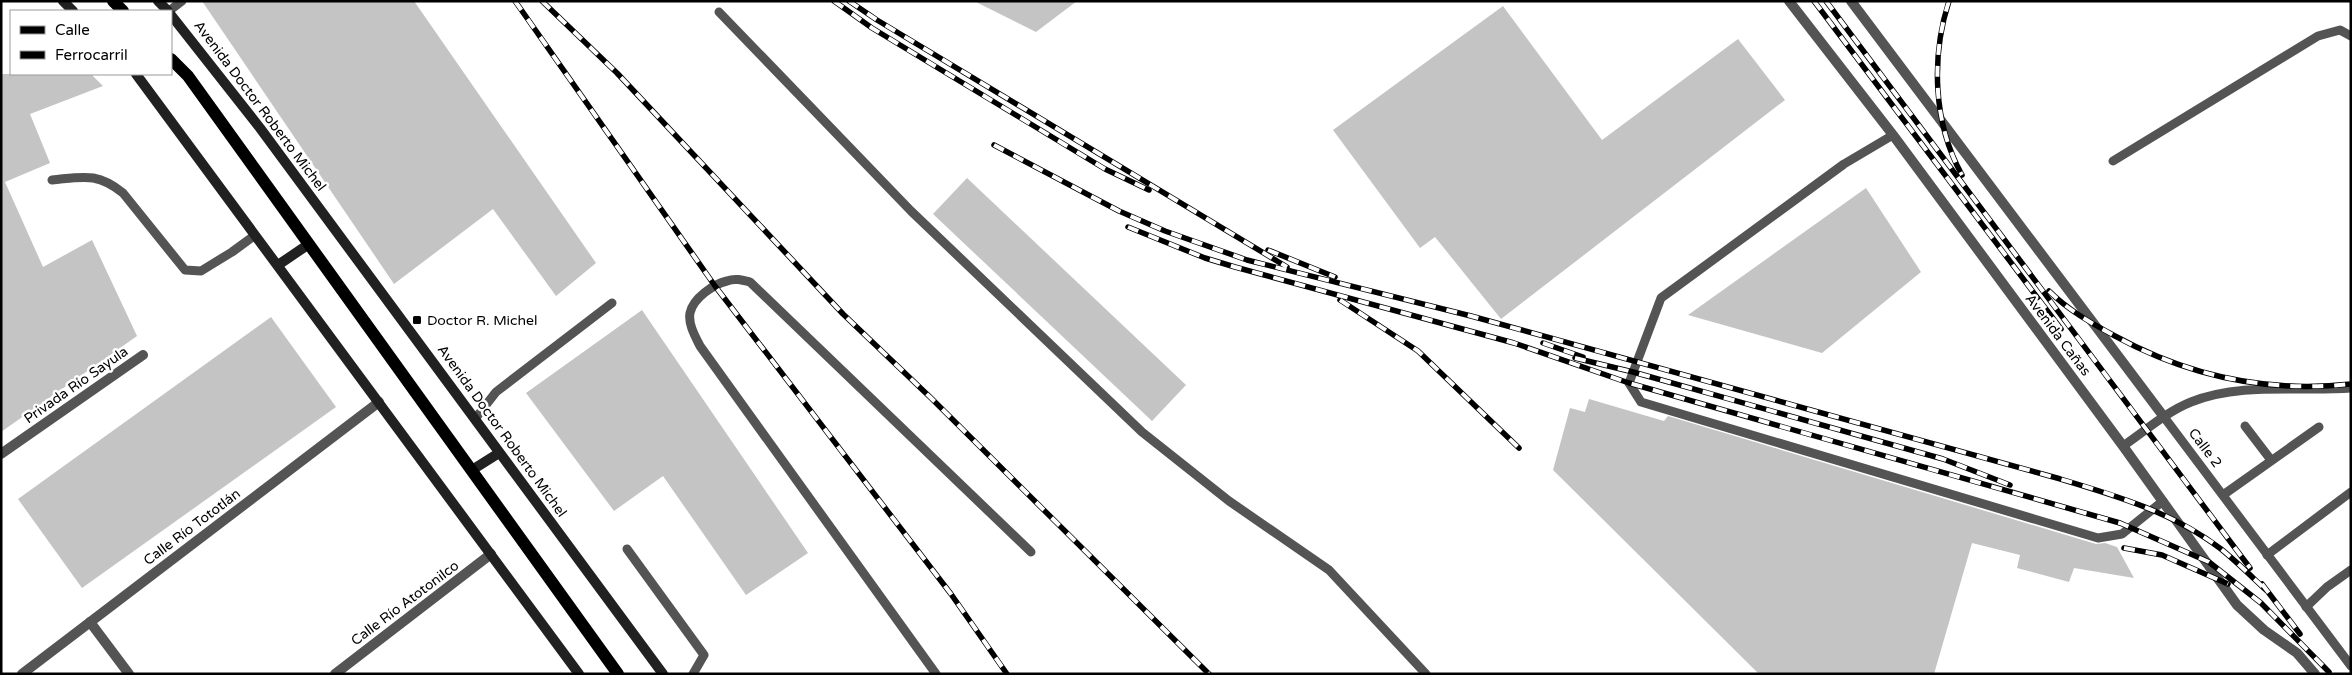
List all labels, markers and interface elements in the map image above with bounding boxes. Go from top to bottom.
legend [10,10,172,75]
street label: Avenida Doctor Roberto Michel [190,18,330,194]
text: Calle [55,21,90,39]
text: Ferrocarril [55,46,128,64]
street label: Avenida Cañas [2022,291,2095,380]
place label: Doctor R. Michel [427,312,538,329]
marker: Doctor R. Michel [411,314,423,326]
street label: Avenida Doctor Roberto Michel [434,342,570,520]
street label: Privada Río Sayula [21,343,131,427]
street label: Calle 2 [2185,425,2225,471]
street label: Calle Río Tototlán [140,485,244,569]
street label: Calle Río Atotonilco [348,557,462,649]

